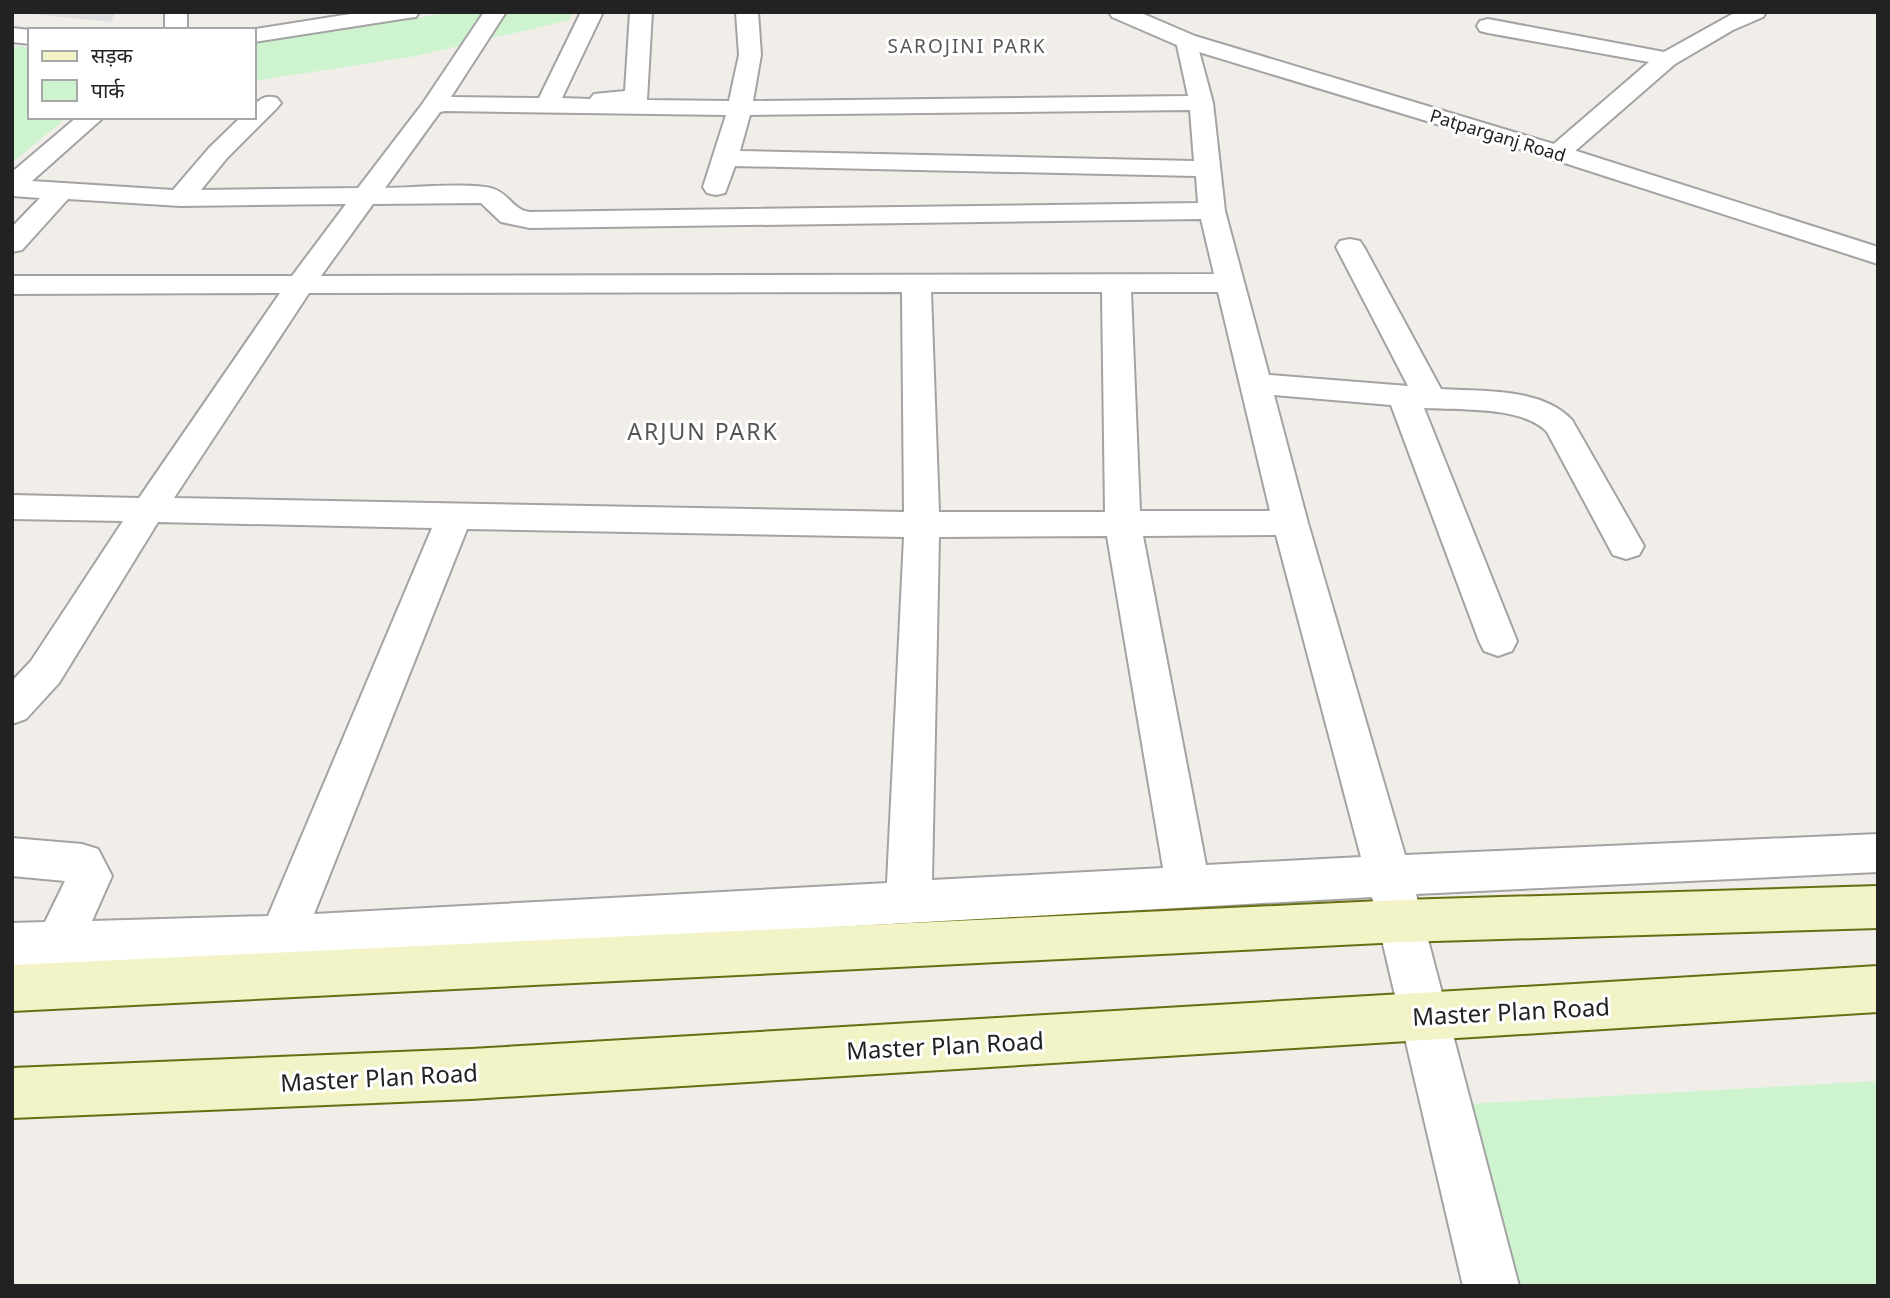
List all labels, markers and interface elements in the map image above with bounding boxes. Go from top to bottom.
legend [28,28,256,119]
district label: SAROJINI PARK [888,33,1046,59]
text: सड़क [91,41,133,69]
text: पार्क [91,76,125,104]
street label: Patparganj Road [1427,103,1569,167]
district label: ARJUN PARK [627,415,779,447]
street label: Master Plan Road [1411,989,1611,1033]
street label: Master Plan Road [845,1023,1045,1067]
street label: Master Plan Road [279,1055,479,1099]

